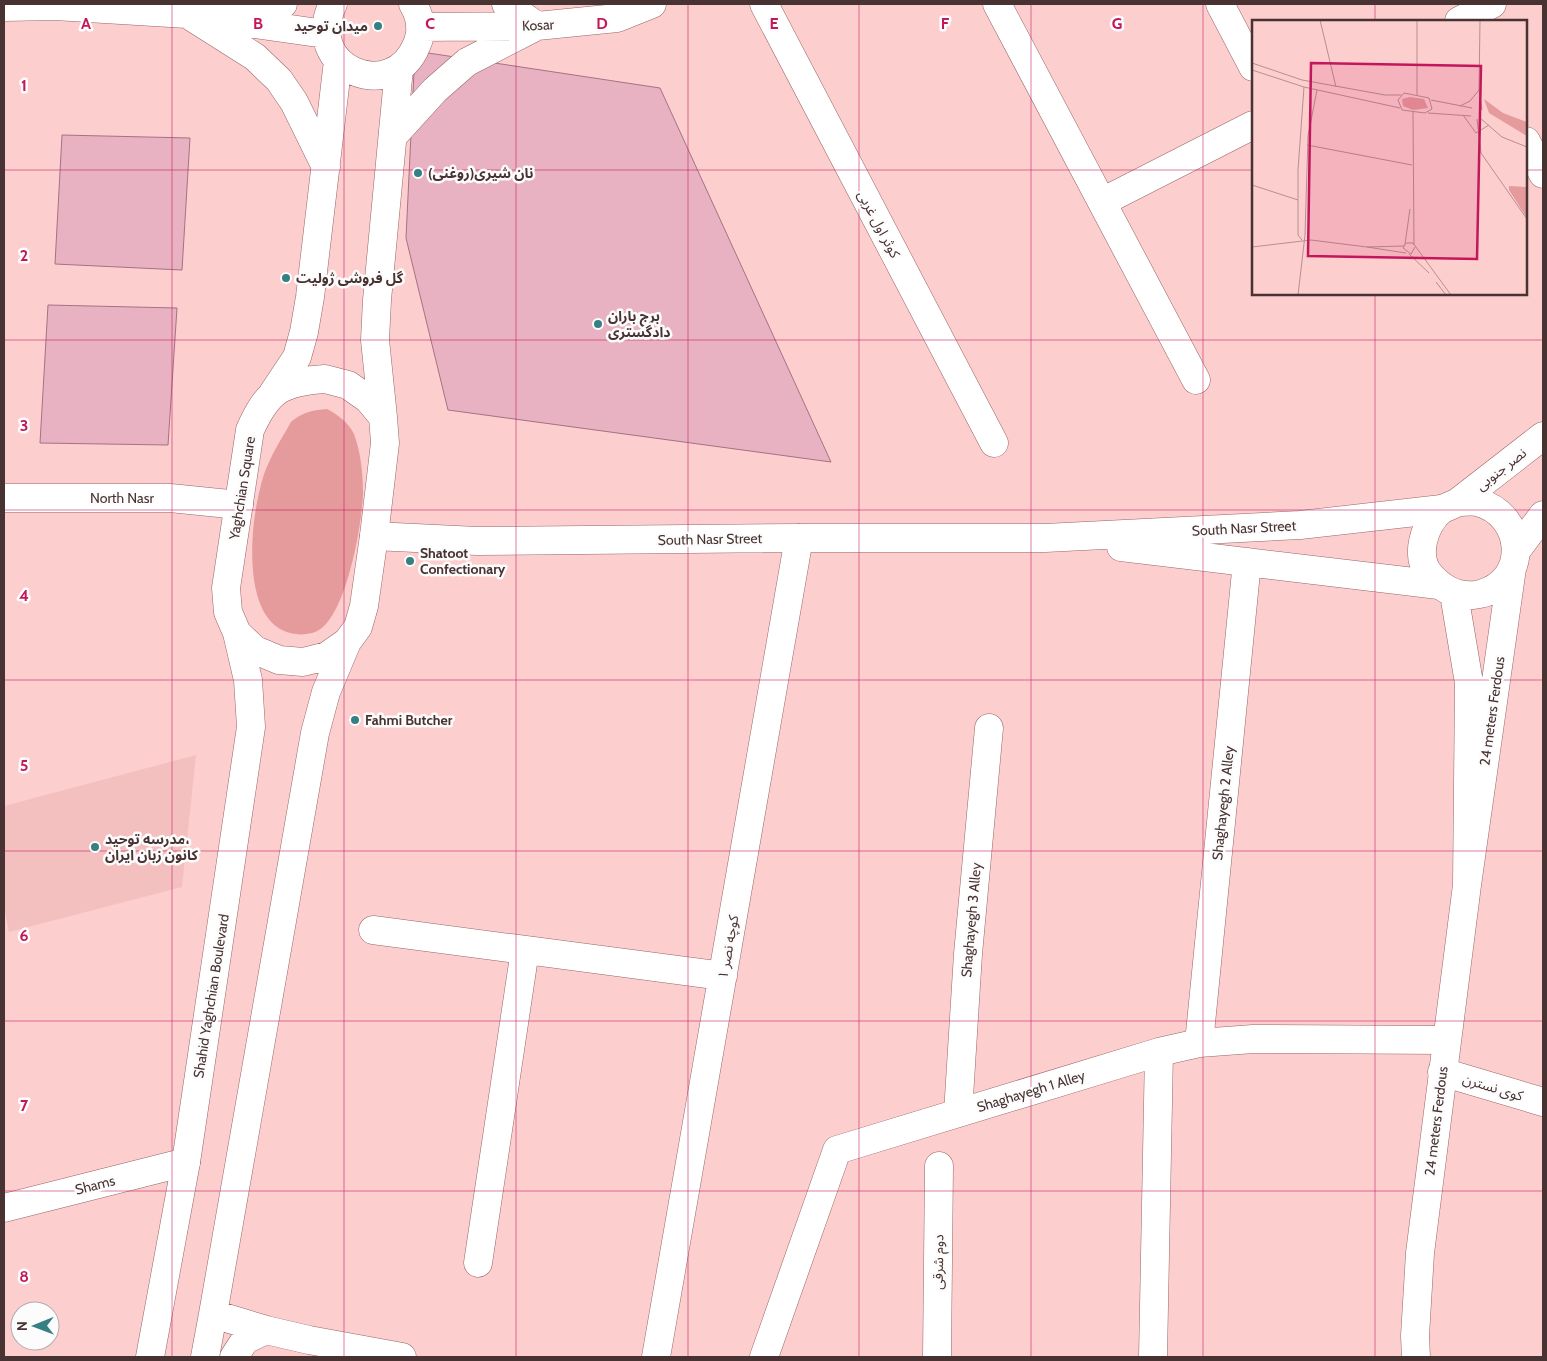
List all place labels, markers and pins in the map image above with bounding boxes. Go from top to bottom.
place label: میدان توحید [294,17,368,35]
marker: میدان توحید [372,20,384,32]
place label: نان شیری(روغنی) [428,164,534,182]
marker: نان شیری(روغنی) [412,167,424,179]
place label: گل فروشی ژولیت [296,269,404,287]
marker: گل فروشی ژولیت [280,272,292,284]
place label: برج باران دادگستری [608,307,670,341]
marker: برج باران دادگستری [592,318,604,330]
place label: Shatoot Confectionary [420,544,506,578]
marker: Shatoot Confectionary [404,555,416,567]
place label: Fahmi Butcher [365,711,453,729]
marker: Fahmi Butcher [349,714,361,726]
place label: مدرسه توحید، کانون زبان ایران [105,830,198,864]
marker: مدرسه توحید، کانون زبان ایران [89,841,101,853]

